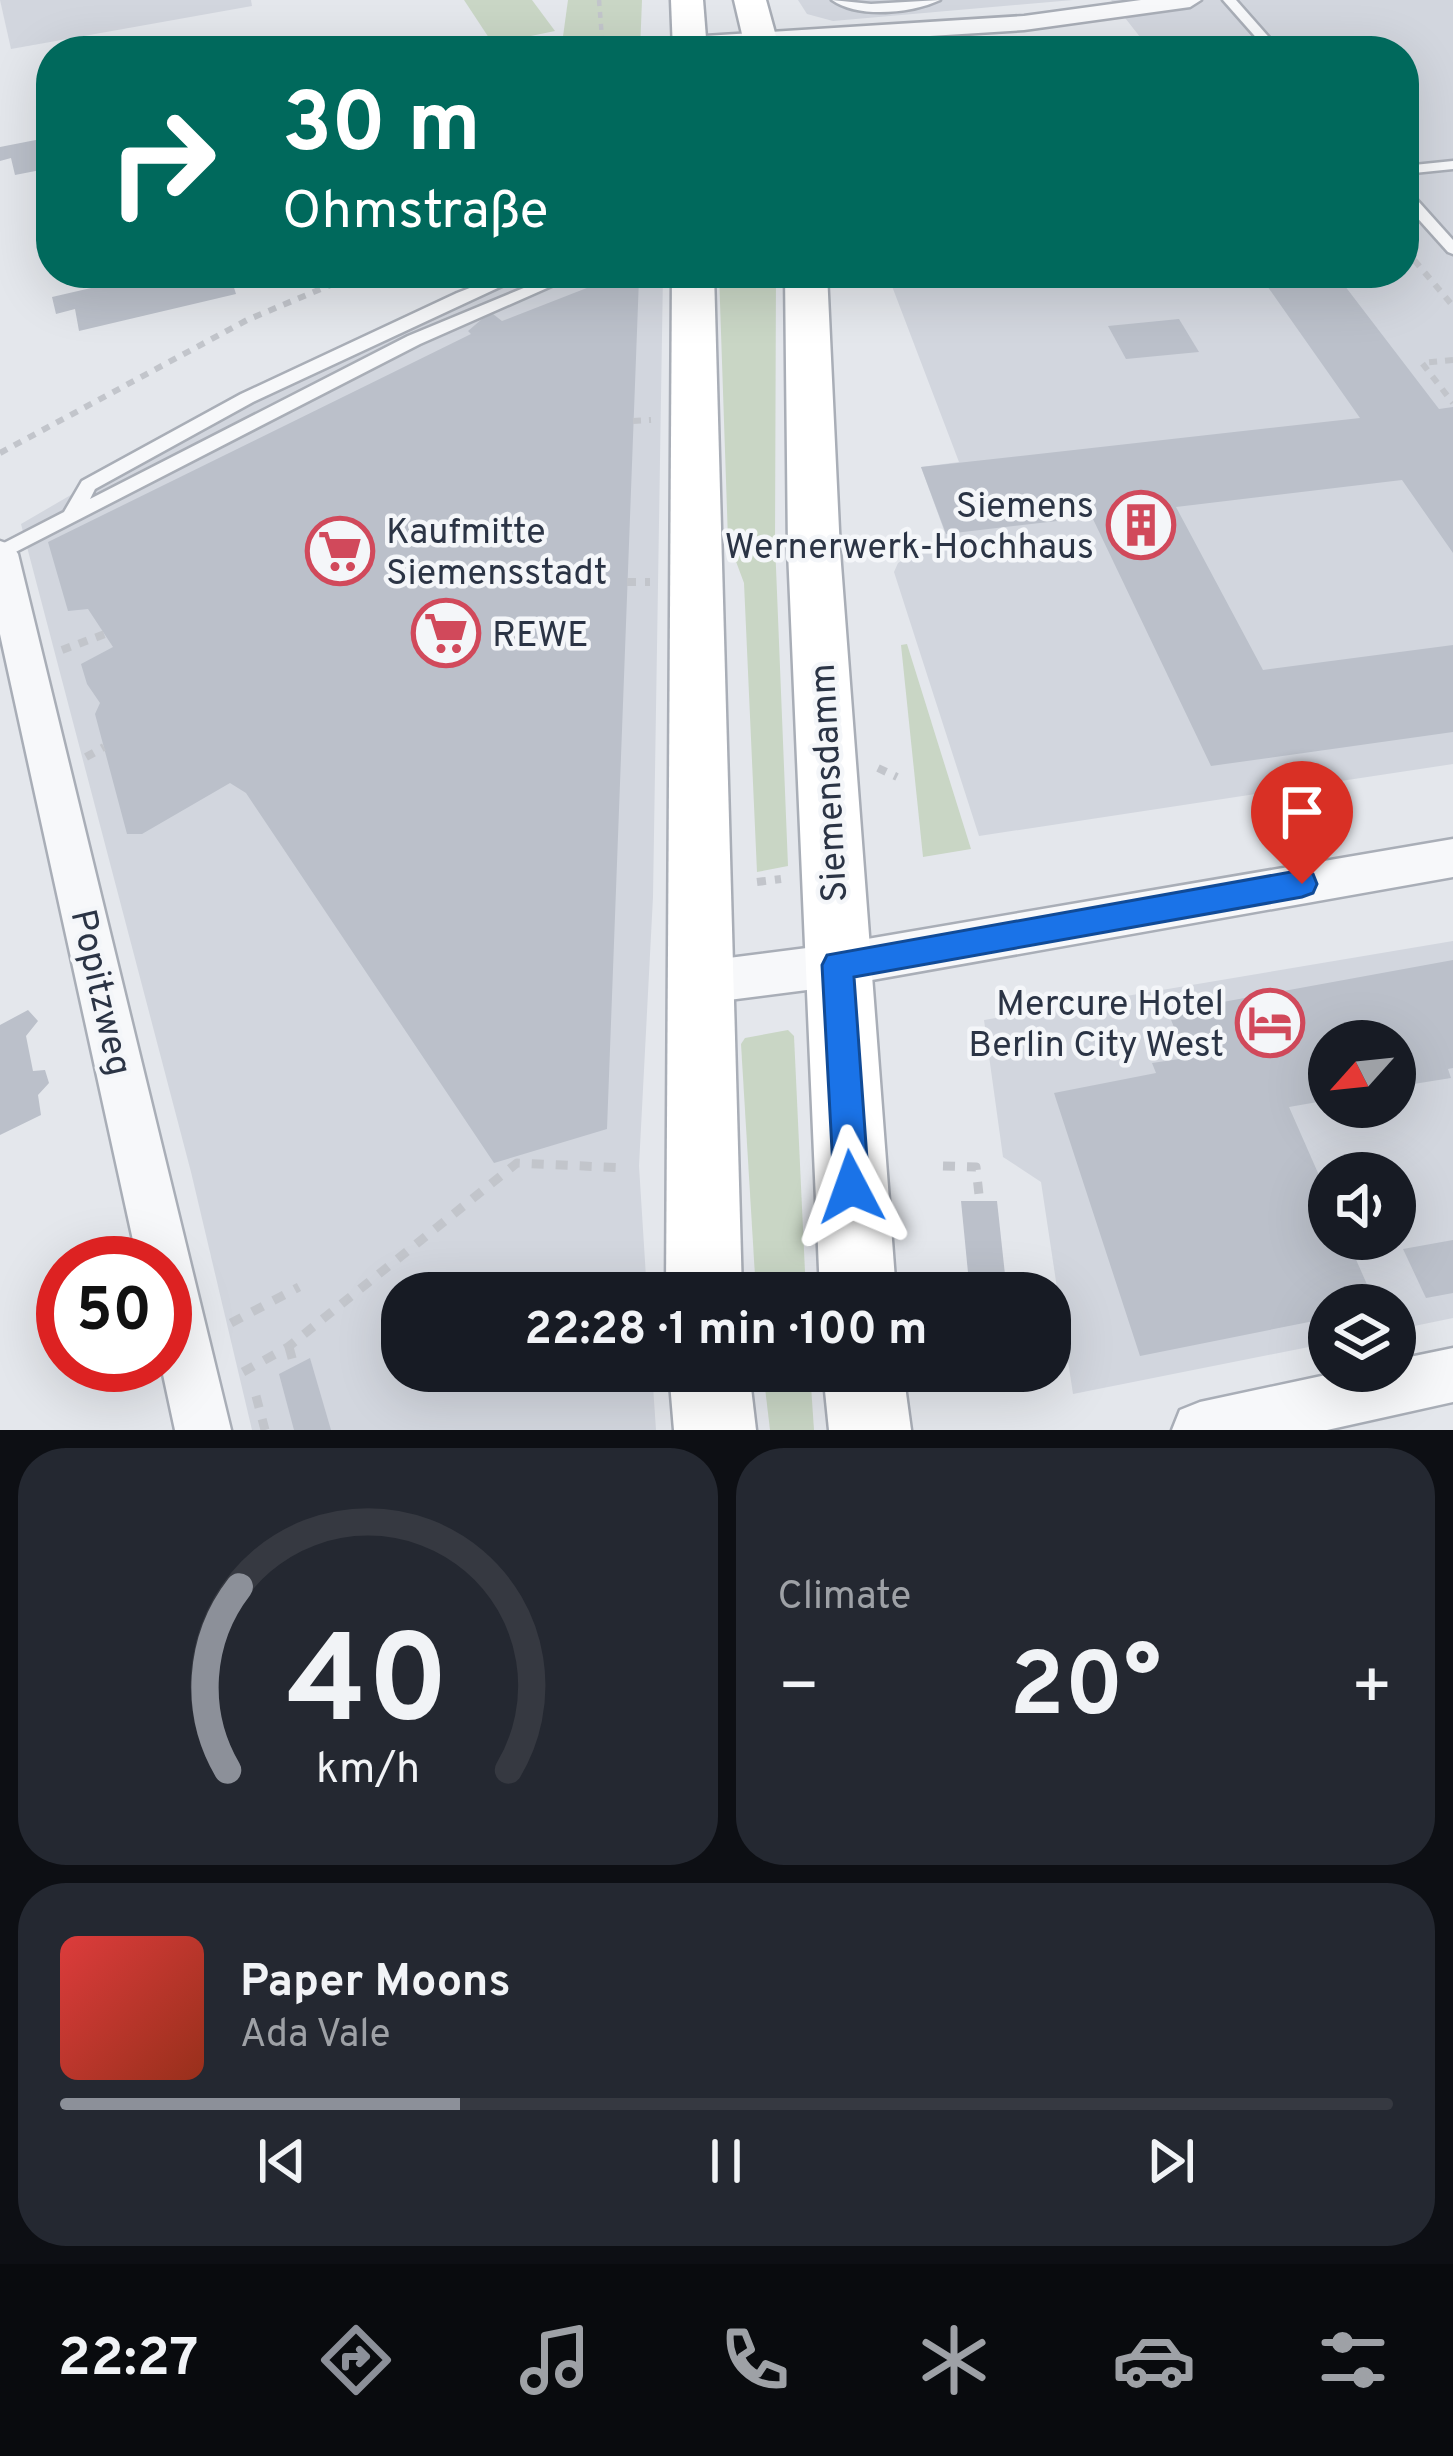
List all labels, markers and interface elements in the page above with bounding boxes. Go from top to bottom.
text: 30 m [282,75,481,181]
icon: right [84,84,240,240]
text: Ohmstraße [282,179,549,248]
place label: Siemens Wernerwerk-Hochhaus [724,485,1094,572]
building icon: Siemens Wernerwerk-Hochhaus [1106,490,1176,560]
place label: Kaufmitte Siemensstadt [386,511,607,598]
supermarket icon: Kaufmitte Siemensstadt [305,516,375,586]
supermarket icon: REWE [411,598,481,668]
place label: REWE [492,614,589,660]
street label: Siemensdamm [802,662,860,903]
pin [1251,761,1353,884]
icon: arrive [1269,779,1335,845]
street label: Popitzweg [58,905,141,1080]
place label: Mercure Hotel Berlin City West [968,983,1224,1070]
hotel icon: Mercure Hotel Berlin City West [1235,988,1305,1058]
north arrow [1308,1020,1416,1128]
map controls [1308,1020,1416,1392]
position arrow [788,1124,914,1250]
button: sound [1308,1152,1416,1260]
speed limit sign: 50 [36,1236,192,1392]
button: layers [1308,1284,1416,1392]
text: 22:28 · 1 min · 100 m [525,1303,927,1360]
text: Climate [778,1574,911,1623]
text: 40 [287,1609,449,1767]
text: 20° [1009,1634,1161,1747]
text: − [778,1649,820,1732]
text: + [1350,1649,1393,1732]
text: km/h [316,1743,420,1797]
text: Paper Moons [240,1955,511,2012]
text: Ada Vale [240,2012,391,2061]
icon: previous [249,2128,315,2194]
icon: pause [693,2128,759,2194]
icon: next [1138,2128,1204,2194]
icon: directions [314,2318,398,2402]
icon: music [513,2318,597,2402]
icon: phone [713,2318,797,2402]
icon: climate [912,2318,996,2402]
icon: car [1112,2318,1196,2402]
icon: filters [1311,2318,1395,2402]
text: 22:27 [58,2326,198,2395]

